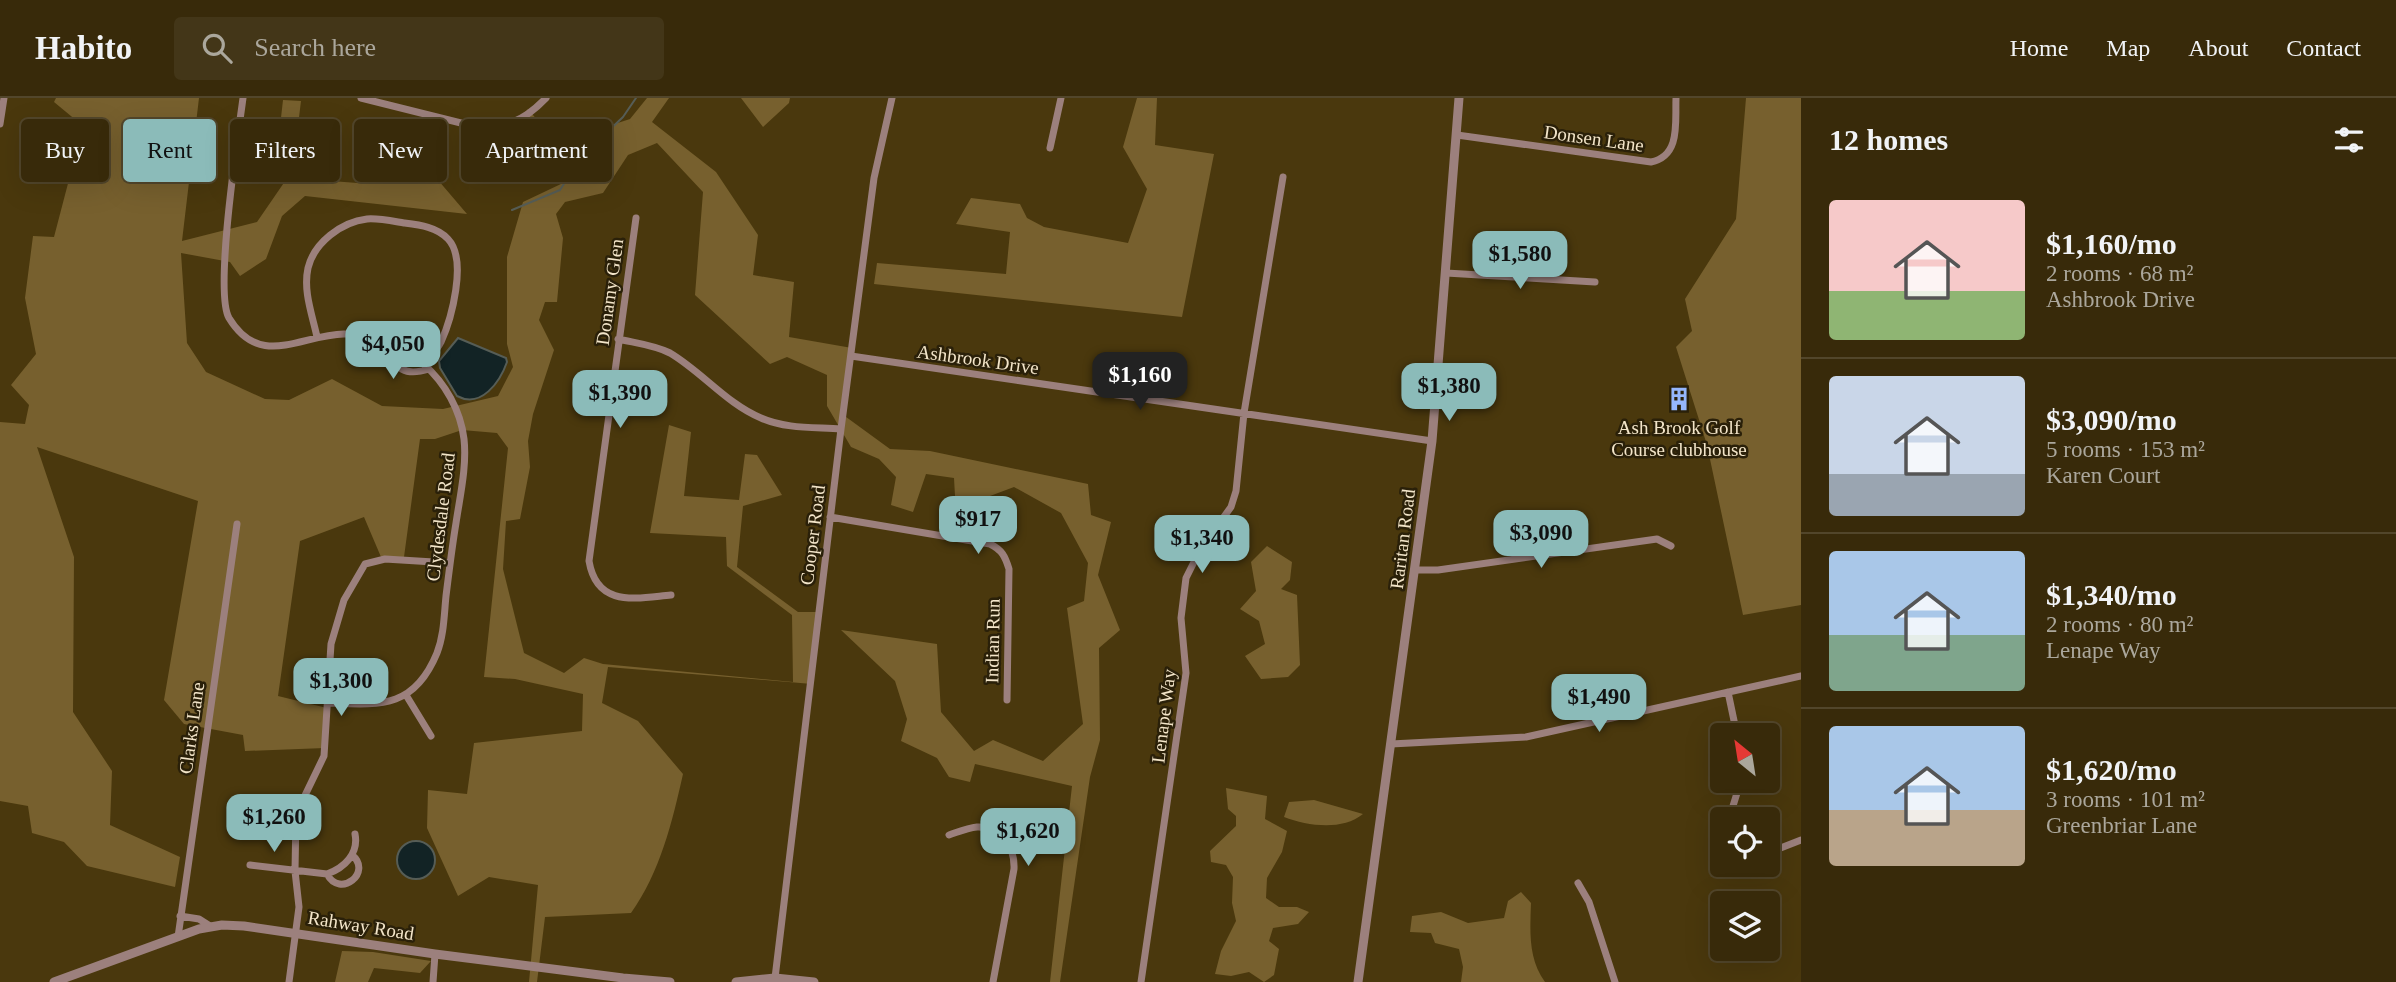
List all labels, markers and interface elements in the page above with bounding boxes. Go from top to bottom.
search box [174,17,664,80]
icon: search [198,29,236,67]
text: Habito [35,30,132,66]
text: Search here [254,33,376,62]
text: Home [2010,35,2068,61]
text: Map [2106,35,2150,61]
text: About [2188,35,2248,61]
text: Contact [2286,35,2361,61]
chip: Buy [21,119,109,182]
chip: Rent [123,119,216,182]
chip: Filters [230,119,340,182]
chip: New [354,119,447,182]
chip: Apartment [461,119,612,182]
street label: Donsen Lane [1543,121,1645,156]
icon: filters [2330,121,2368,159]
text: 12 homes [1829,123,1948,156]
text: $1,160/mo [2046,227,2177,260]
icon: home [1885,228,1969,312]
pin: $1,580 [1463,232,1577,291]
street label: Donamy Glen [592,237,627,347]
text: $1,580 [1488,241,1552,266]
text: 2 rooms · 68 m² [2046,261,2193,286]
text: Ashbrook Drive [2046,287,2195,312]
pin: $4,050 [336,322,450,381]
text: $4,050 [361,331,425,356]
street label: Ashbrook Drive [916,341,1040,378]
pin: $1,160 [1083,352,1197,412]
text: $1,160 [1108,362,1172,387]
pin: $1,380 [1392,364,1506,423]
pin: $1,390 [563,370,677,430]
text: $1,380 [1417,373,1481,398]
text: $1,390 [588,380,652,405]
building icon: Ash Brook Golf Course clubhouse [1665,385,1693,413]
text: $3,090/mo [2046,403,2177,436]
icon: home [1885,404,1969,488]
place label: Ash Brook Golf Course clubhouse [1611,417,1747,460]
text: 5 rooms · 153 m² [2046,437,2205,462]
street label: Clydesdale Road [422,451,459,582]
text: Karen Court [2046,463,2160,488]
street label: Cooper Road [796,483,829,586]
street label: Raritan Road [1386,487,1419,590]
pin: $917 [937,496,1019,556]
text: $917 [955,506,1001,531]
pin: $3,090 [1484,510,1598,570]
pin: $1,340 [1145,516,1259,575]
text: $3,090 [1509,520,1573,545]
text: $1,340 [1170,525,1234,550]
text: $1,340/mo [2046,578,2177,611]
icon: home [1885,579,1969,663]
street label: Indian Run [981,598,1004,684]
text: 2 rooms · 80 m² [2046,612,2193,637]
text: Lenape Way [2046,638,2161,663]
pin: $1,300 [284,658,398,718]
street label: Lenape Way [1147,667,1180,764]
text: $1,300 [309,668,373,693]
pin: $1,490 [1542,674,1656,734]
street label: Clarks Lane [175,681,208,775]
text: $1,490 [1567,684,1631,709]
north arrow [1710,723,1780,793]
map controls [1710,723,1780,961]
text: $1,620/mo [2046,753,2177,786]
icon: home [1885,754,1969,838]
text: 3 rooms · 101 m² [2046,787,2205,812]
pin: $1,260 [217,794,331,854]
text: $1,260 [242,804,306,829]
button: locate [1710,807,1780,877]
pin: $1,620 [971,808,1085,868]
text: Greenbriar Lane [2046,813,2197,838]
text: $1,620 [996,818,1060,843]
button: layers [1710,891,1780,961]
street label: Rahway Road [306,907,416,944]

